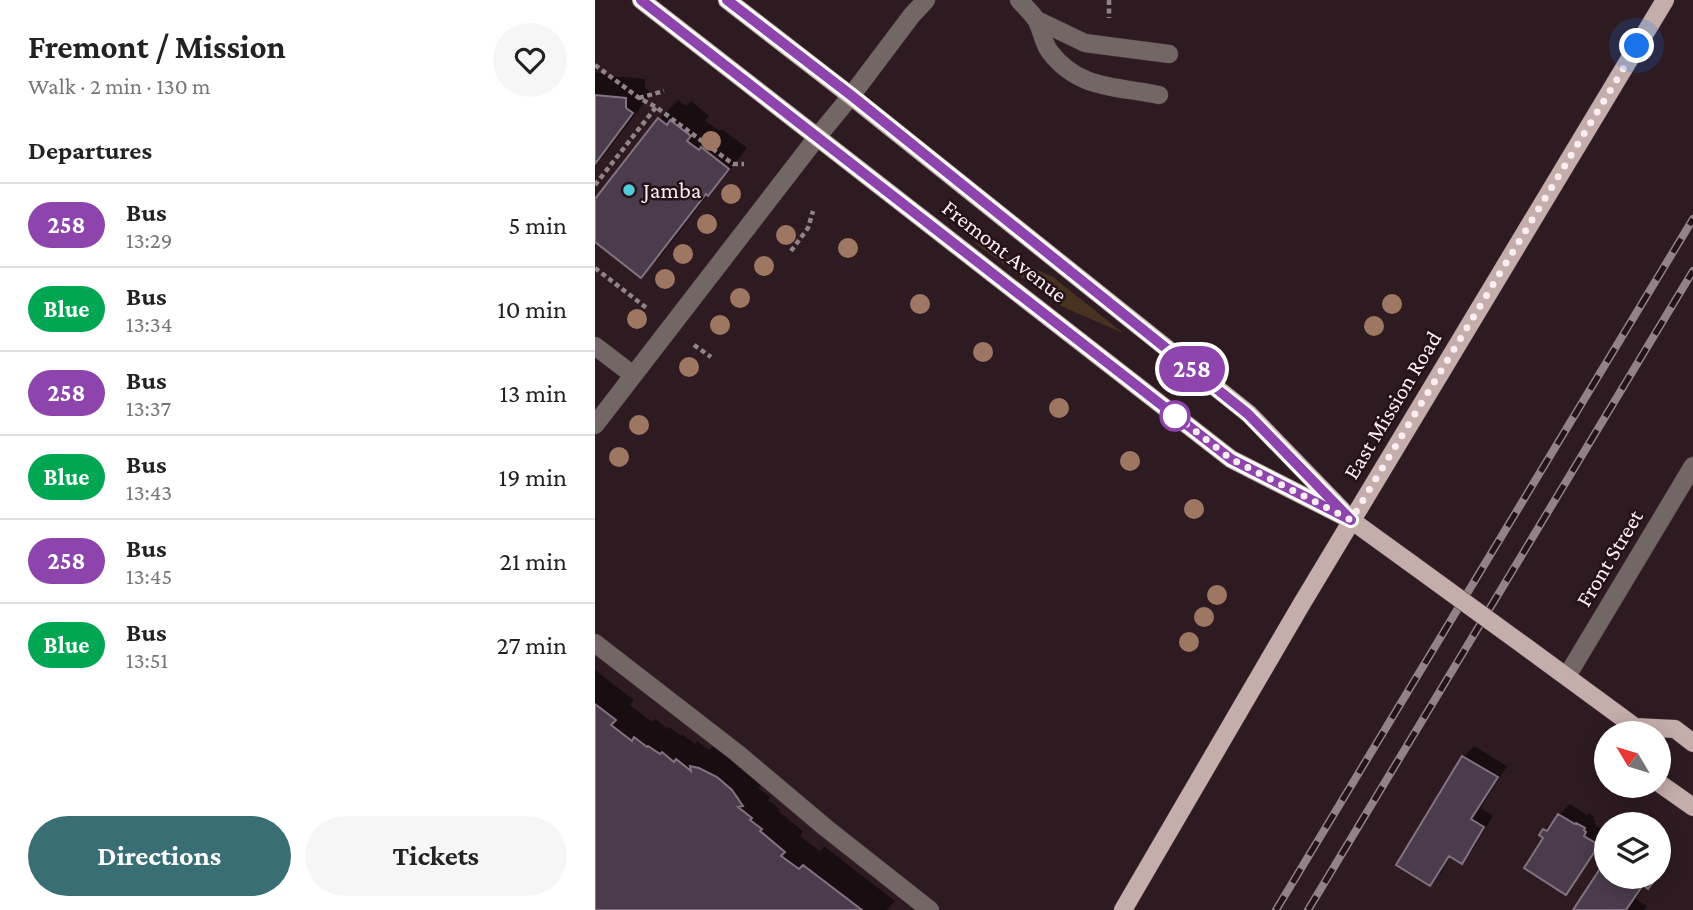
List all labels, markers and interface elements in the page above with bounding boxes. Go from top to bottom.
button: heart [493,23,567,97]
text: Fremont / Mission [28,28,286,65]
your location [1619,28,1654,63]
text: Walk · 2 min · 130 m [28,73,211,99]
text: Departures [28,136,152,165]
place label: Jamba [641,177,702,203]
marker: Jamba [621,182,637,198]
street label: Fremont Avenue [938,194,1072,308]
text: Bus [126,198,167,227]
text: 258 [48,211,85,238]
text: 5 min [508,211,567,240]
text: 13:29 [126,227,172,253]
text: Bus [126,282,167,311]
text: Blue [44,295,89,322]
text: 10 min [497,295,567,324]
text: 13:34 [126,311,172,337]
street label: East Mission Road [1338,326,1446,484]
line badge: 258 [1152,346,1232,392]
text: 258 [1173,355,1211,382]
text: Bus [126,366,167,395]
text: 258 [48,379,85,406]
text: 13 min [499,379,567,408]
text: 13:37 [126,395,171,421]
unlabelled marker [1160,401,1190,431]
text: Bus [126,450,167,479]
text: Blue [44,463,89,490]
text: 19 min [499,463,567,492]
text: 13:43 [126,479,172,505]
street label: Front Street [1570,504,1648,611]
text: Bus [126,534,167,563]
text: 258 [48,547,85,574]
text: 21 min [499,547,567,576]
text: 13:45 [126,563,172,589]
text: Bus [126,618,167,647]
text: Blue [44,631,89,658]
text: 27 min [496,631,567,660]
text: 13:51 [126,647,168,673]
north arrow [1594,721,1671,798]
map controls [1594,721,1671,889]
button: layers [1594,812,1671,889]
button: Directions [28,816,291,896]
button: Tickets [305,816,567,896]

